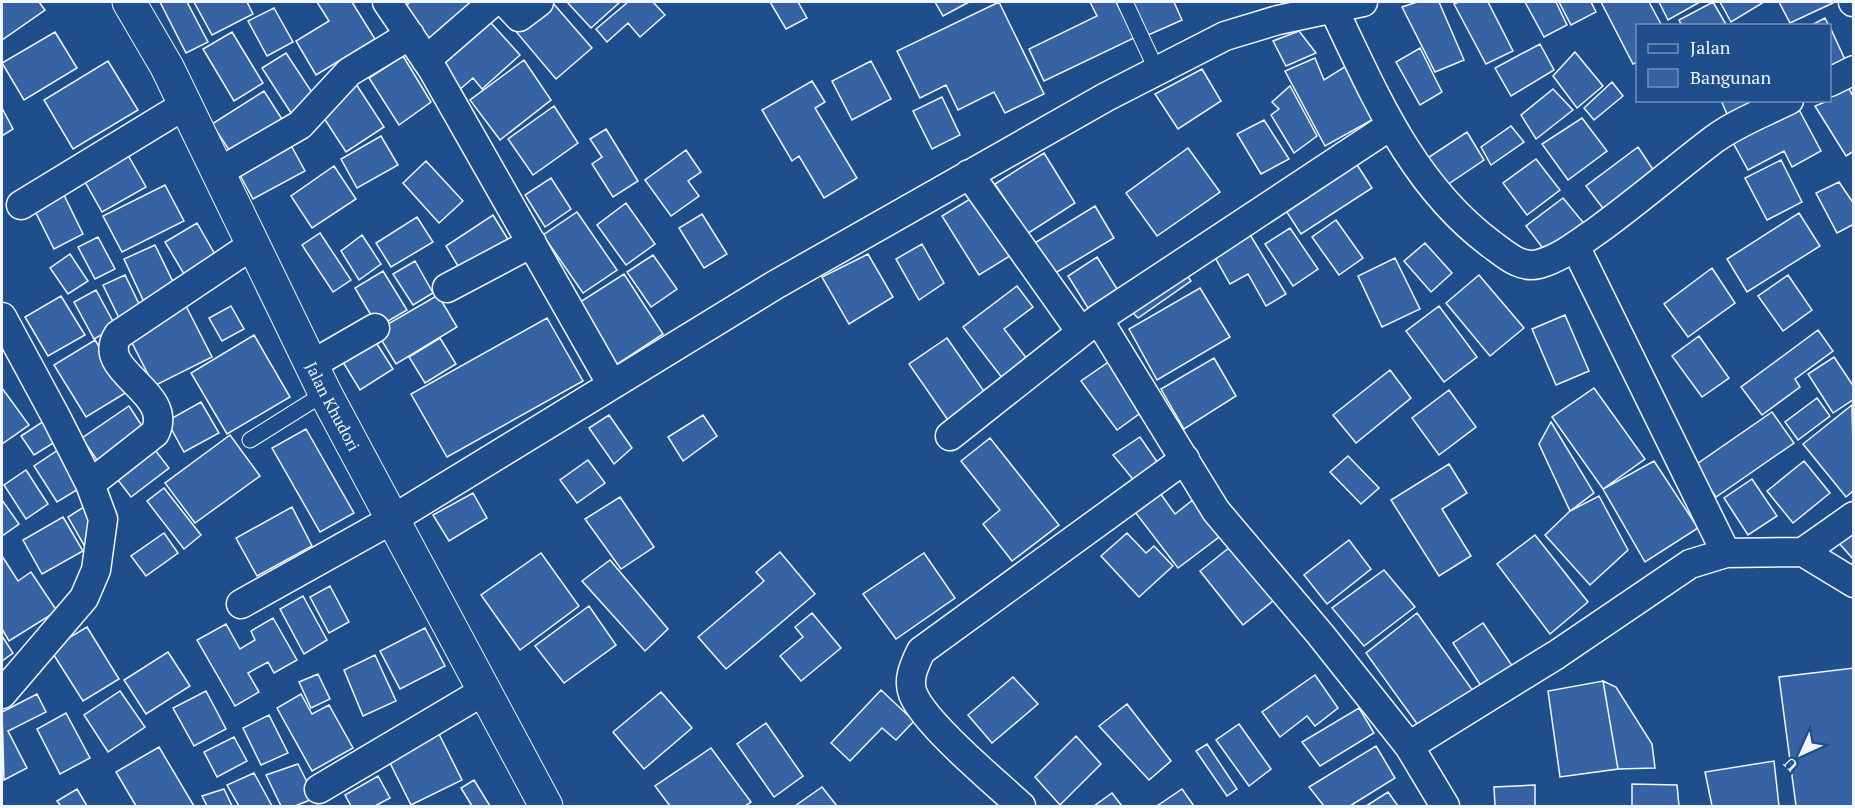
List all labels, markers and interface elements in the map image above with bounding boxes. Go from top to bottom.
legend [1636,24,1831,102]
text: Jalan [1690,35,1731,59]
text: Bangunan [1690,65,1771,89]
street label: Jalan Khudori [301,358,365,455]
north arrow [1771,724,1831,784]
text: U [1778,752,1802,776]

